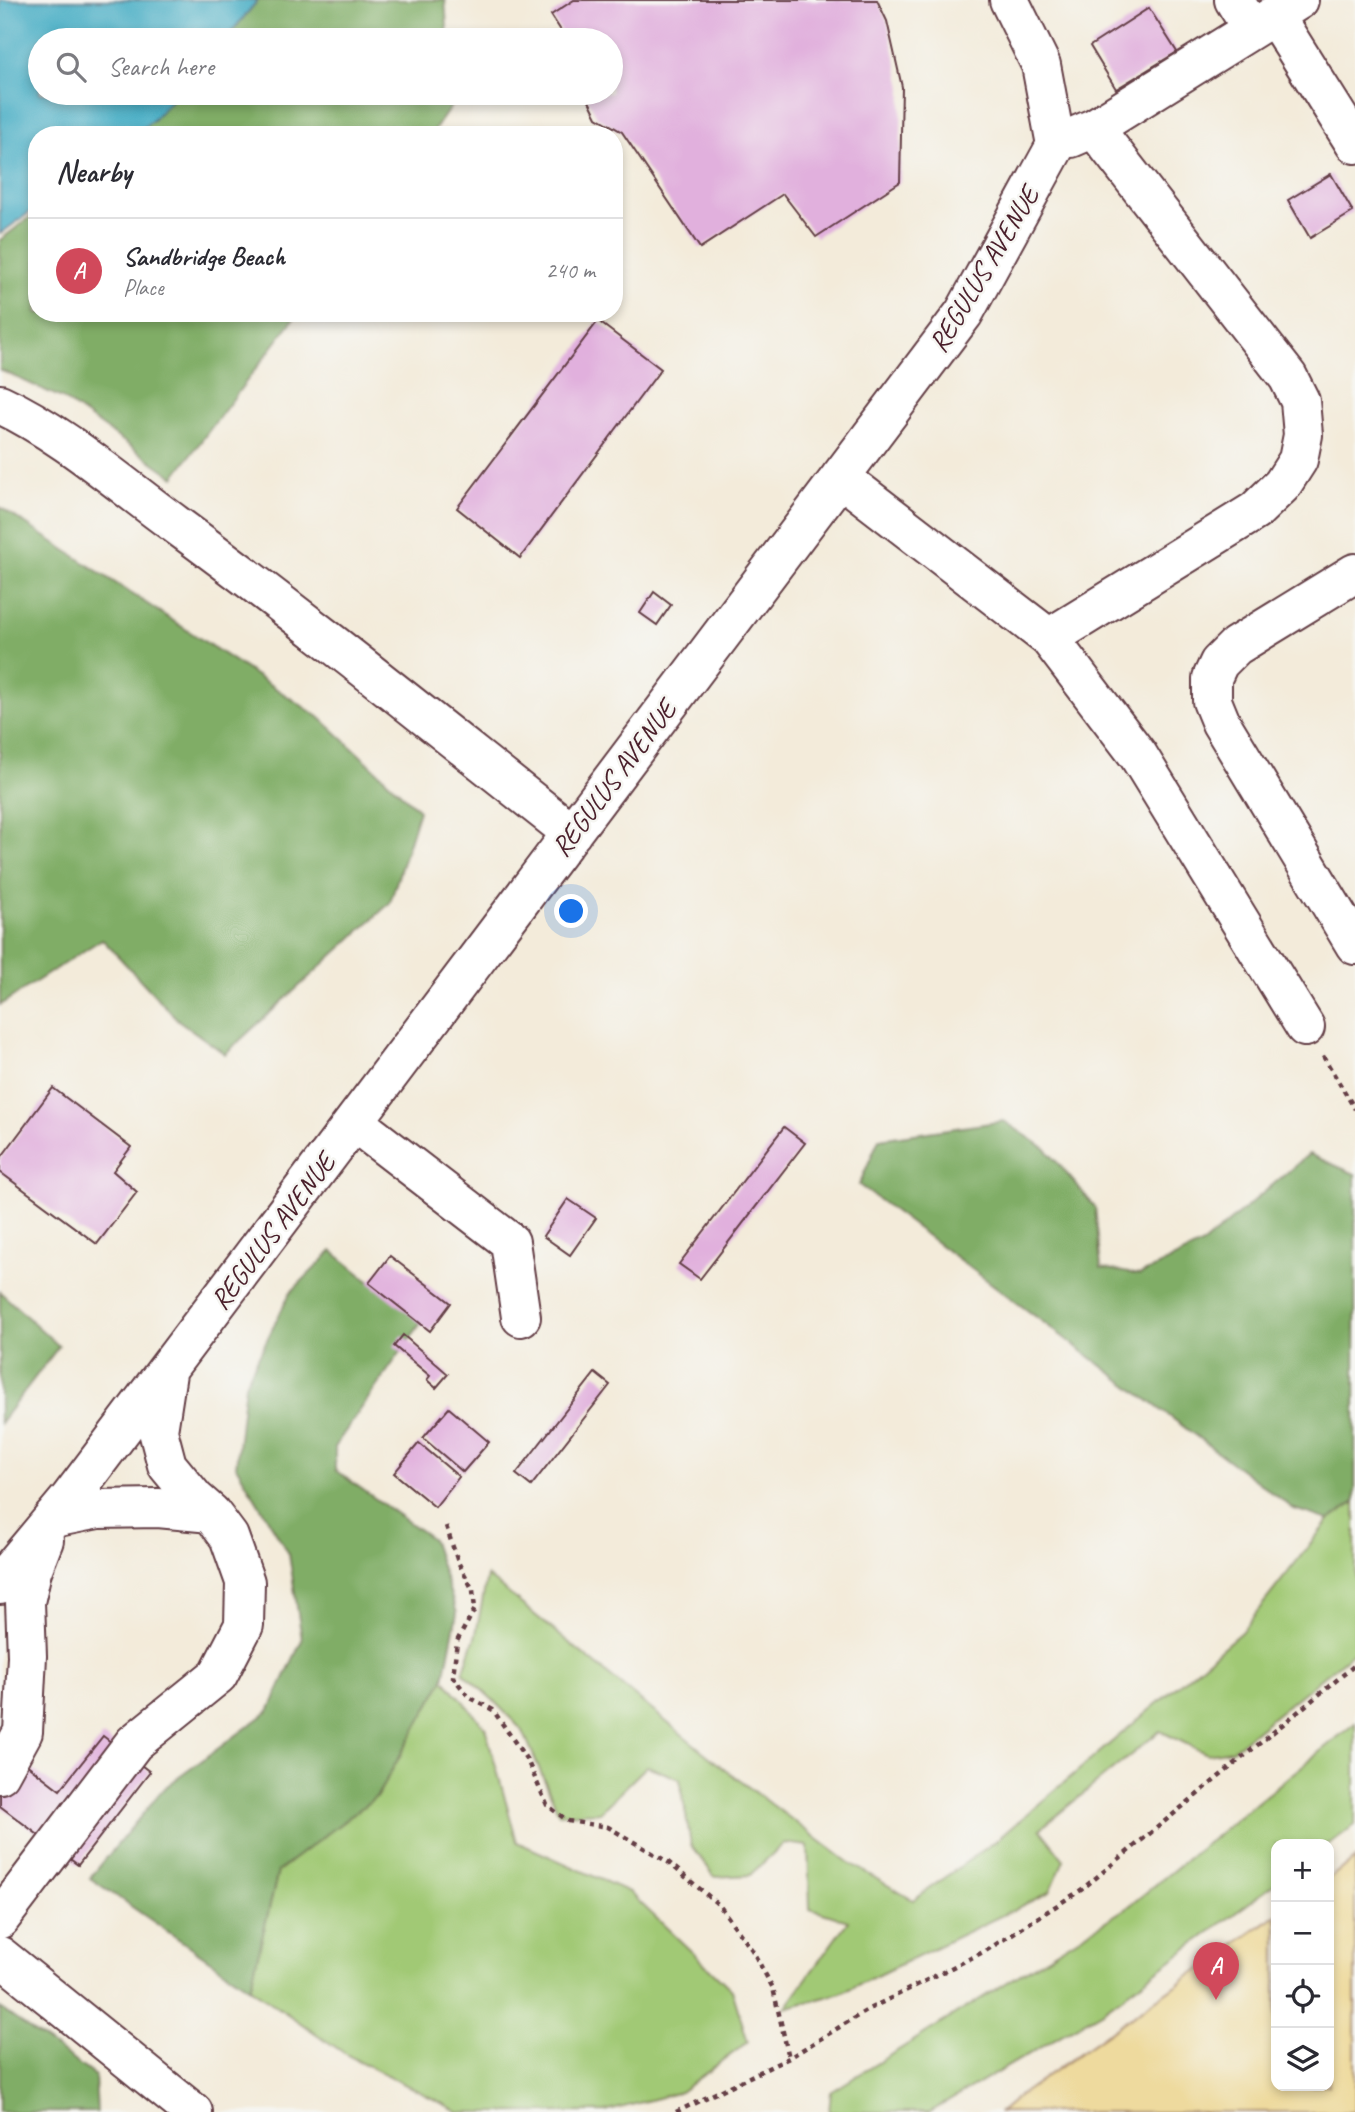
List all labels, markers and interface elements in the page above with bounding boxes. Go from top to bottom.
search box [28,28,623,105]
icon: search [52,48,90,86]
text: Search here [108,50,214,83]
text: Nearby [56,153,132,191]
street label: REGULUS AVENUE [920,177,1048,358]
text: Sandbridge Beach [123,240,285,273]
text: A [73,256,85,285]
text: 240 m [546,256,595,285]
text: Place [123,273,163,302]
street label: REGULUS AVENUE [543,691,685,863]
your location [554,894,588,928]
street label: REGULUS AVENUE [202,1144,344,1316]
map controls [1271,1839,1334,2091]
button: + [1271,1839,1334,1902]
button: − [1271,1902,1334,1965]
pin: A [1193,1942,1239,2000]
button: locate [1271,1965,1334,2028]
button: layers [1271,2028,1334,2091]

